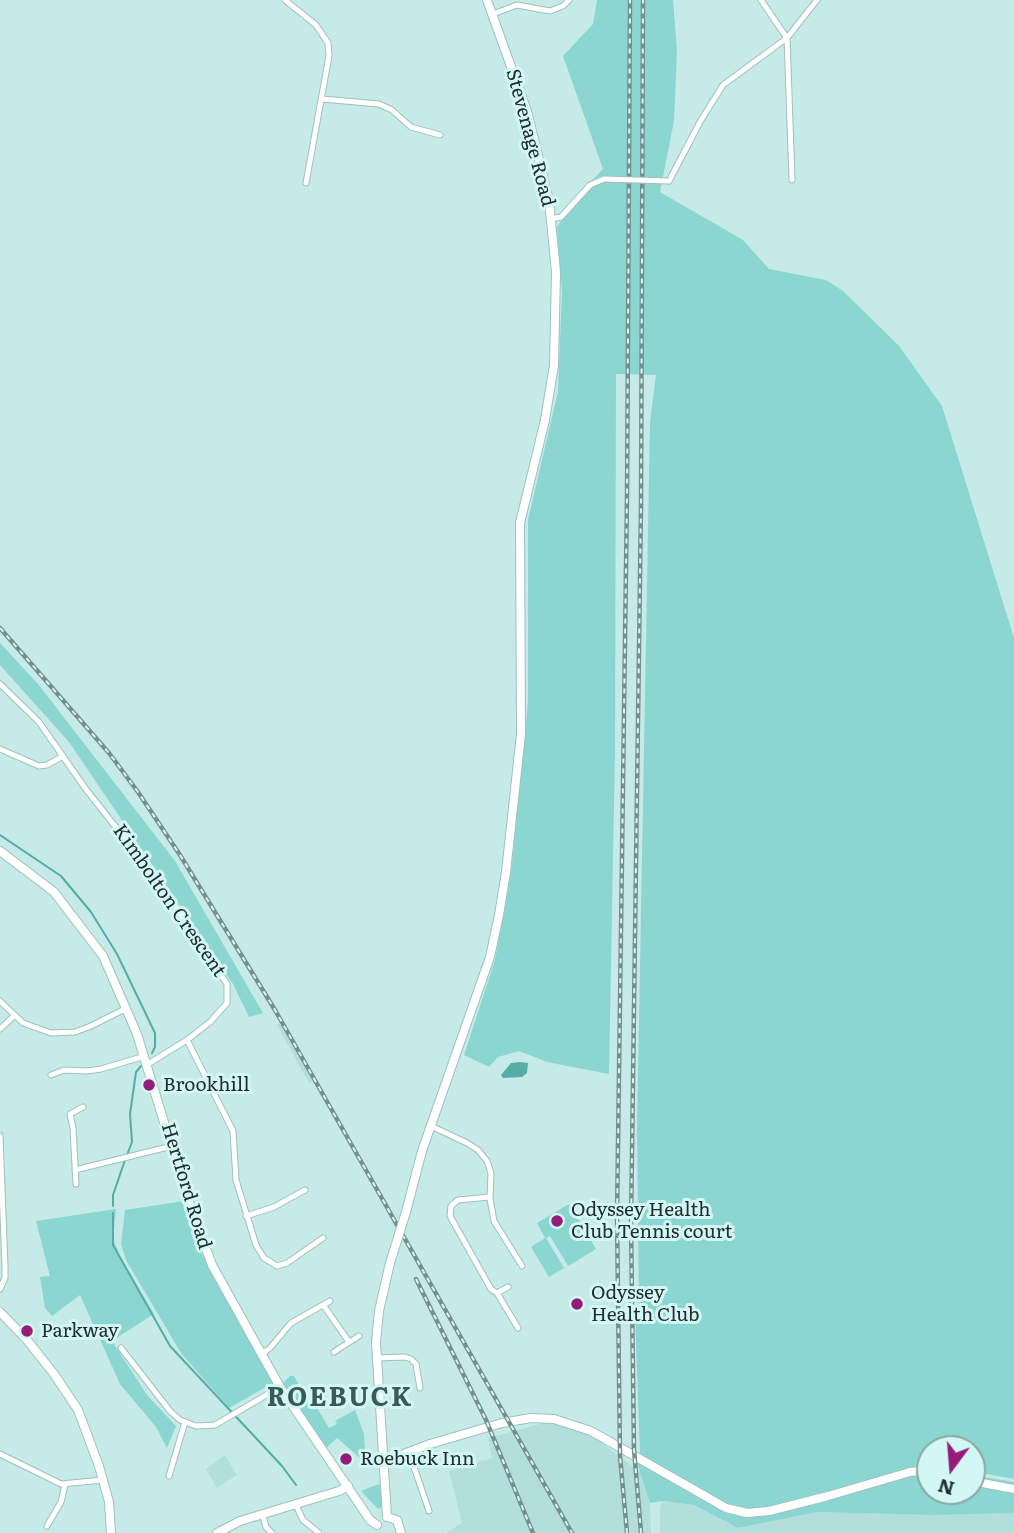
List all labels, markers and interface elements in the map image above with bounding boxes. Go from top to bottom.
street label: Stevenage Road [501,67,559,209]
street label: Kimbolton Crescent [108,820,230,982]
place label: Brookhill [163,1074,250,1096]
marker: Brookhill [141,1077,157,1093]
street label: Hertford Road [156,1120,216,1252]
place label: Odyssey Health Club Tennis court [571,1199,732,1243]
marker: Odyssey Health Club Tennis court [549,1213,565,1229]
place label: Odyssey Health Club [591,1282,699,1326]
marker: Odyssey Health Club [569,1296,585,1312]
place label: Parkway [41,1320,119,1342]
marker: Parkway [19,1323,35,1339]
district label: ROEBUCK [268,1382,412,1414]
north arrow [916,1435,986,1505]
place label: Roebuck Inn [360,1448,475,1470]
marker: Roebuck Inn [338,1451,354,1467]
text: N [934,1473,957,1504]

